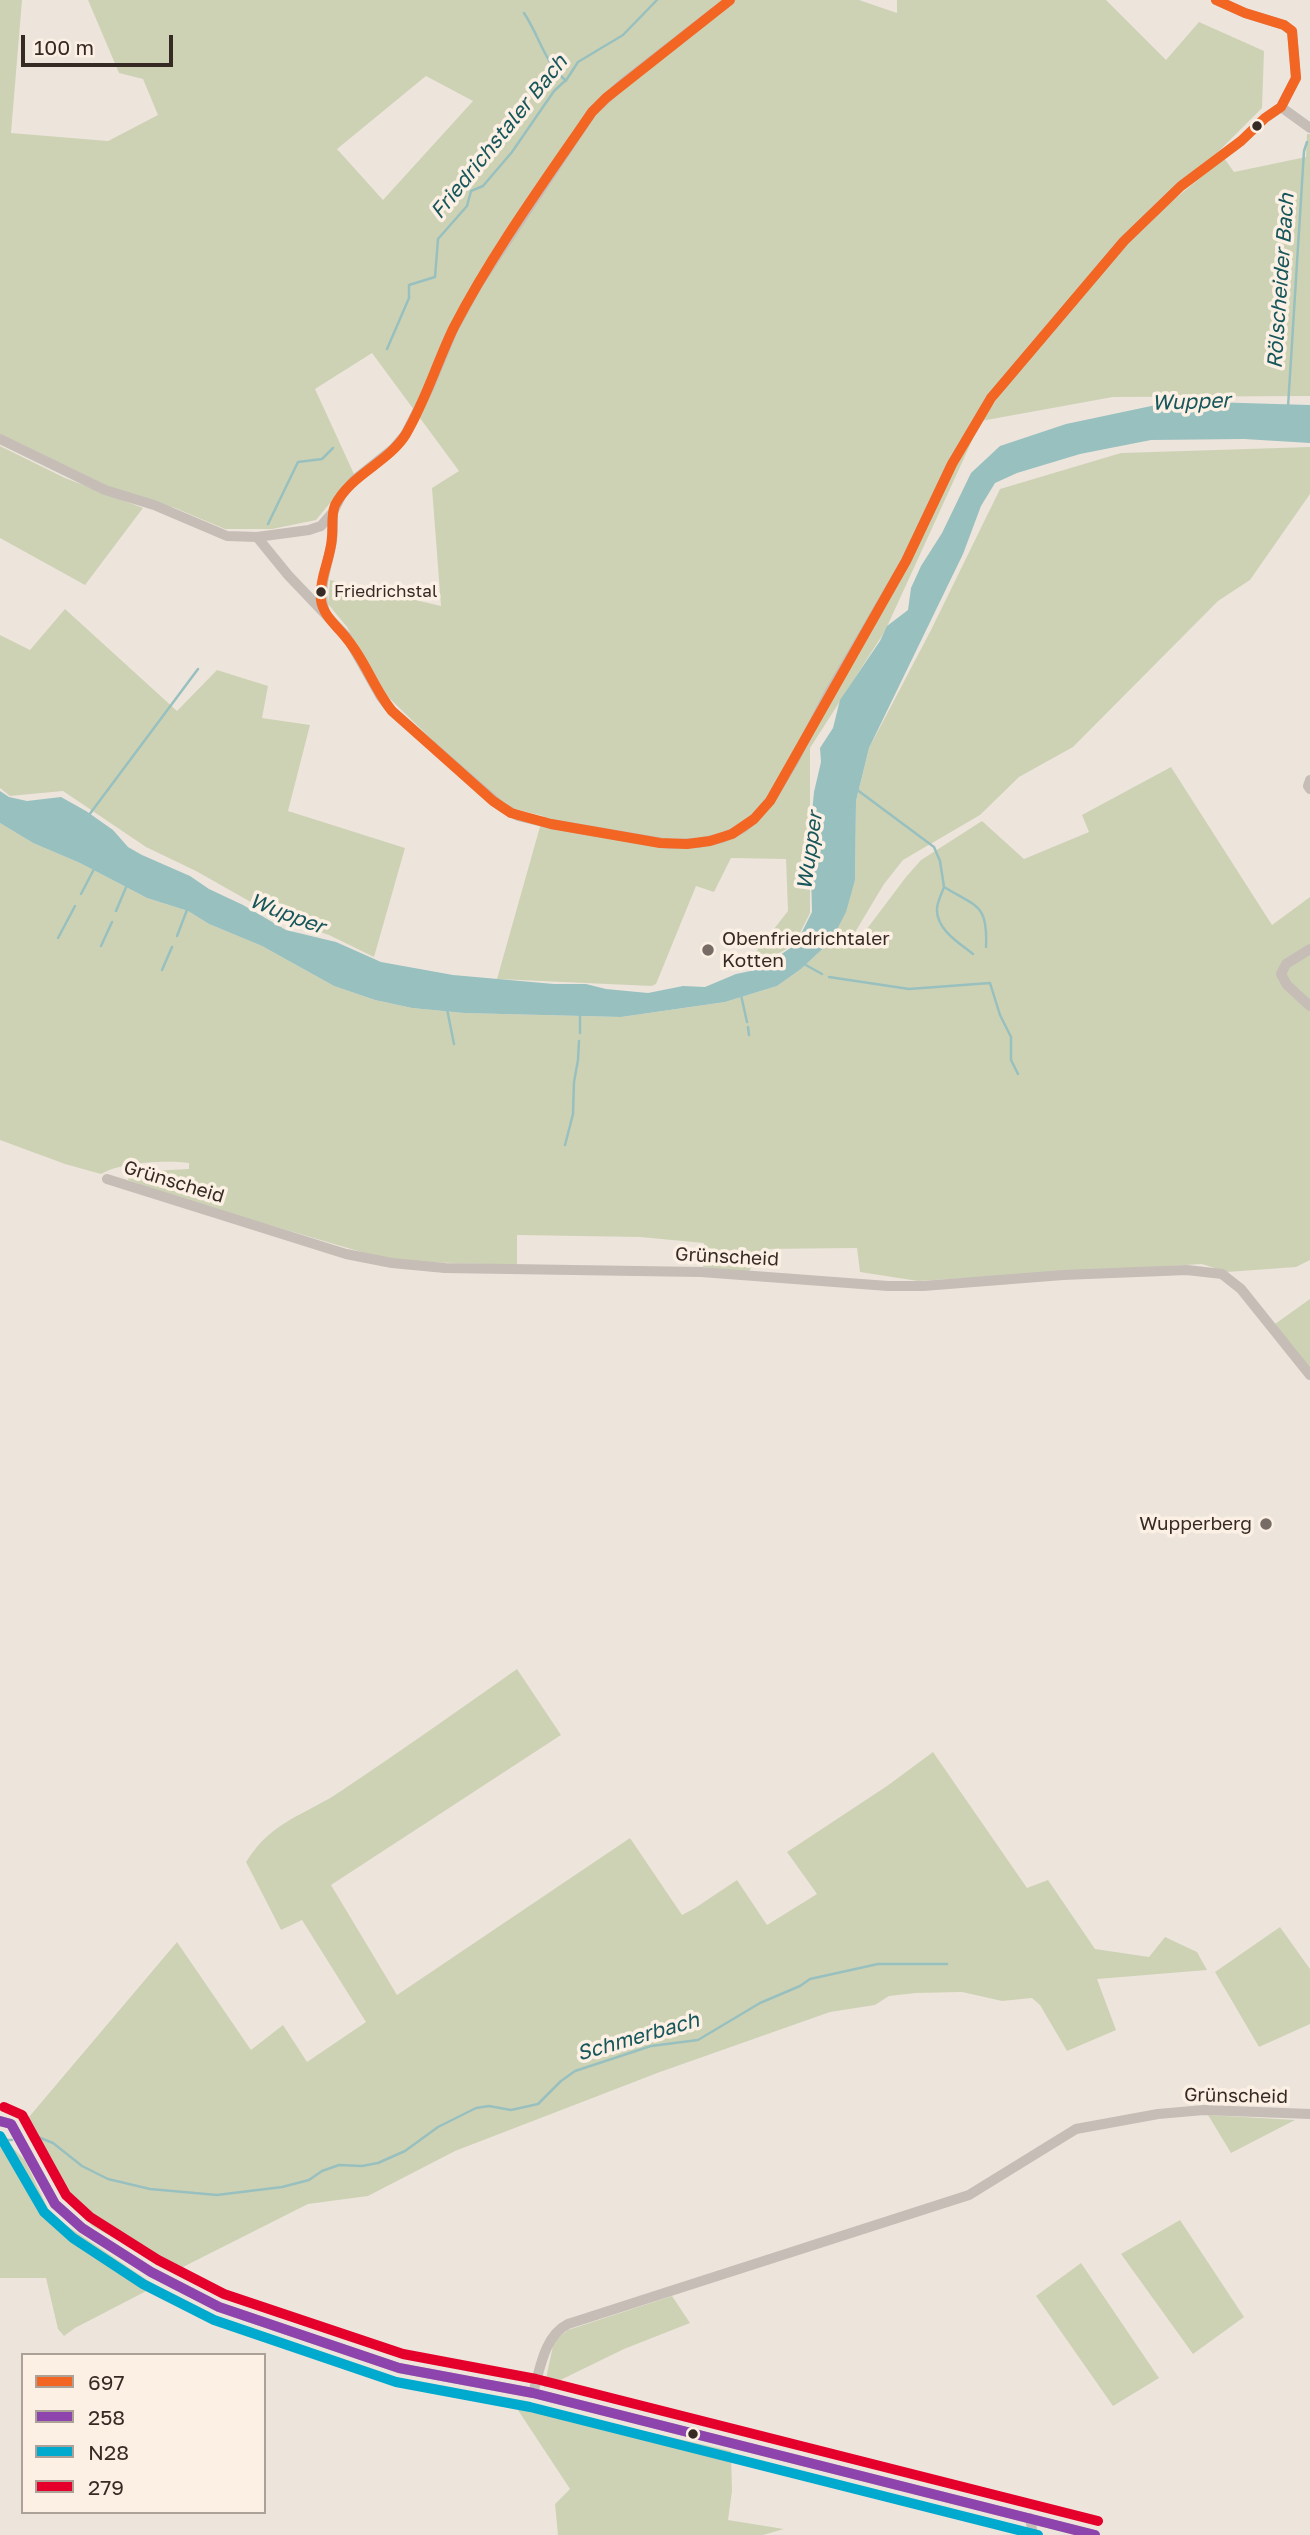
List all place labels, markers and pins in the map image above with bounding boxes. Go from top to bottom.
unlabelled marker [1250,119,1264,133]
place label: Friedrichstal [334,582,437,602]
marker: Friedrichstal [314,585,328,599]
place label: Obenfriedrichtaler Kotten [722,928,890,972]
marker: Obenfriedrichtaler Kotten [700,942,716,958]
place label: Wupperberg [1139,1513,1252,1535]
marker: Wupperberg [1258,1516,1274,1532]
unlabelled marker [686,2427,700,2441]

